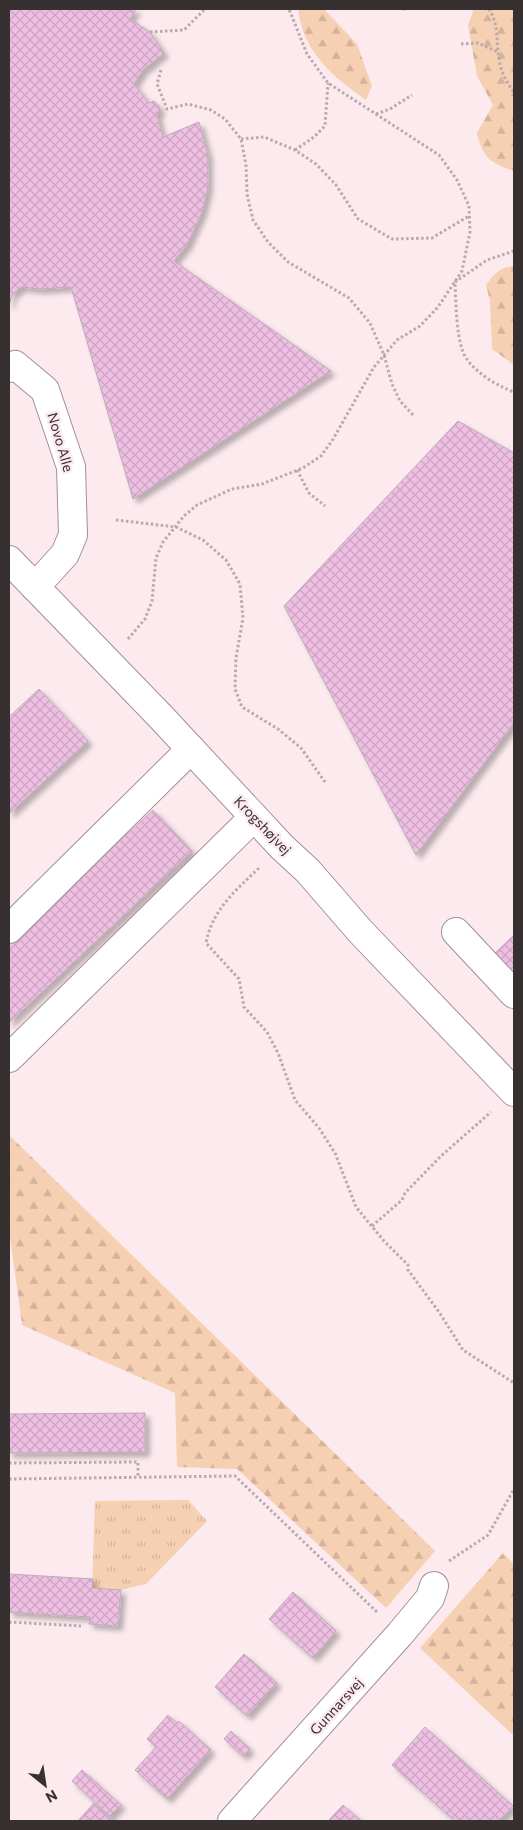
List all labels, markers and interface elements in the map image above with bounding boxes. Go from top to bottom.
street label: Novo Alle [44,410,78,474]
street label: Krogshøjvej [231,792,295,858]
street label: Gunnarsvej [306,1674,366,1738]
north arrow [20,1760,70,1810]
text: N [43,1787,61,1807]

